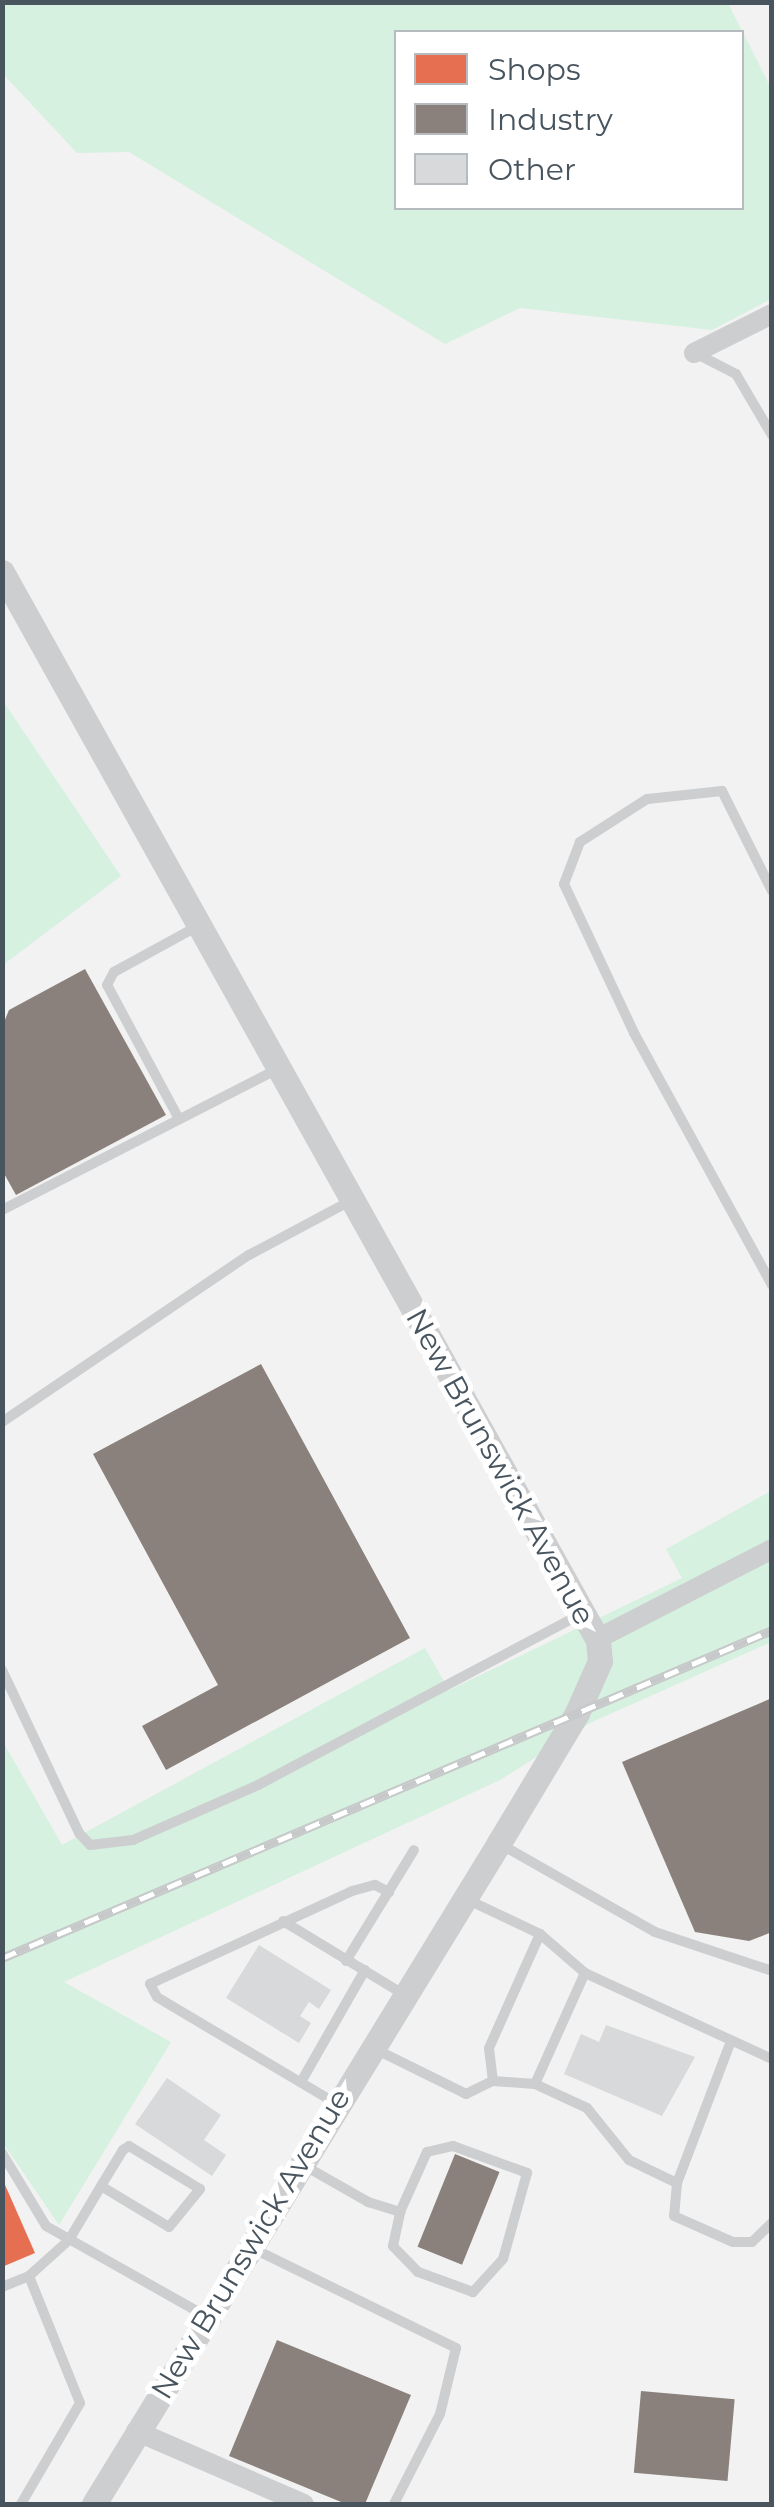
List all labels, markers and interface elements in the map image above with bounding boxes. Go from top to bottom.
legend [394,30,744,210]
text: Shops [488,51,581,88]
text: Industry [488,101,613,138]
text: Other [488,151,576,188]
street label: New Brunswick Avenue [398,1303,602,1631]
street label: New Brunswick Avenue [144,2082,358,2406]

